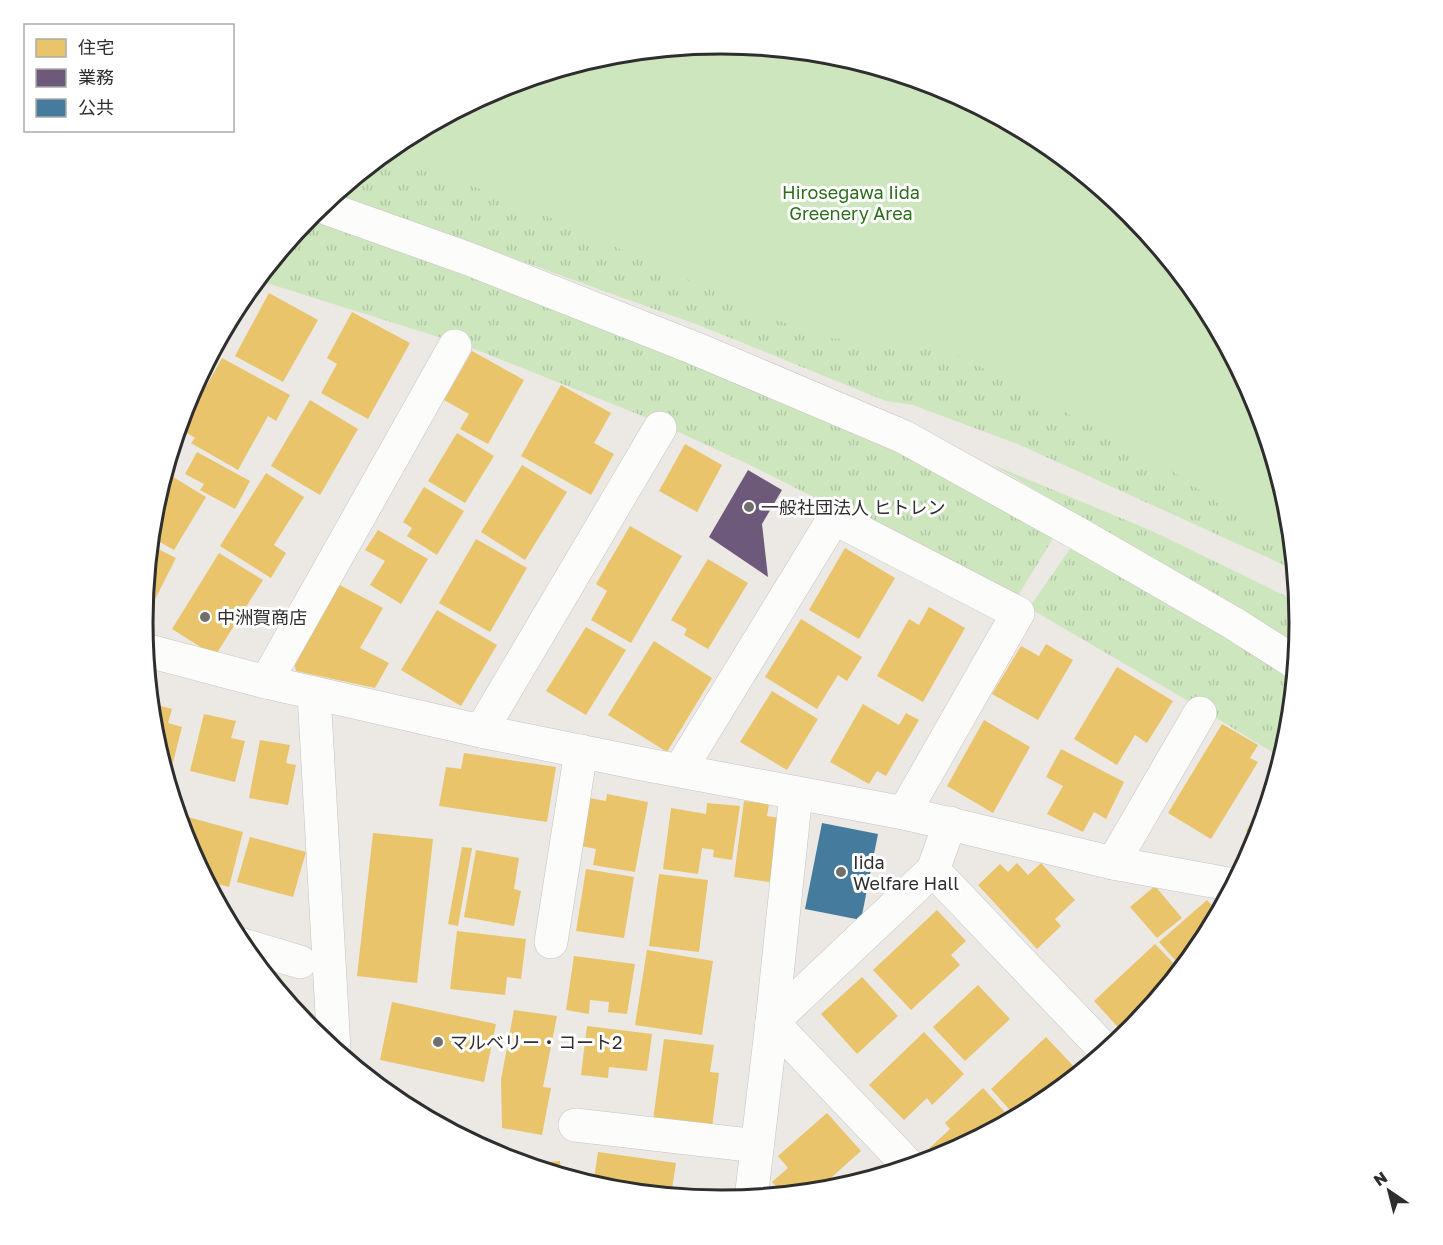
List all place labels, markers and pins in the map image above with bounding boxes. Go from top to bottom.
place label: 一般社団法人 ヒトレン [761,496,946,518]
marker: 一般社団法人 ヒトレン [742,500,756,514]
place label: 中洲賀商店 [217,606,307,628]
marker: 中洲賀商店 [198,610,212,624]
place label: Iida Welfare Hall [853,851,959,894]
marker: Iida Welfare Hall [834,865,848,879]
place label: マルベリー・コート2 [450,1031,622,1053]
marker: マルベリー・コート2 [431,1035,445,1049]

